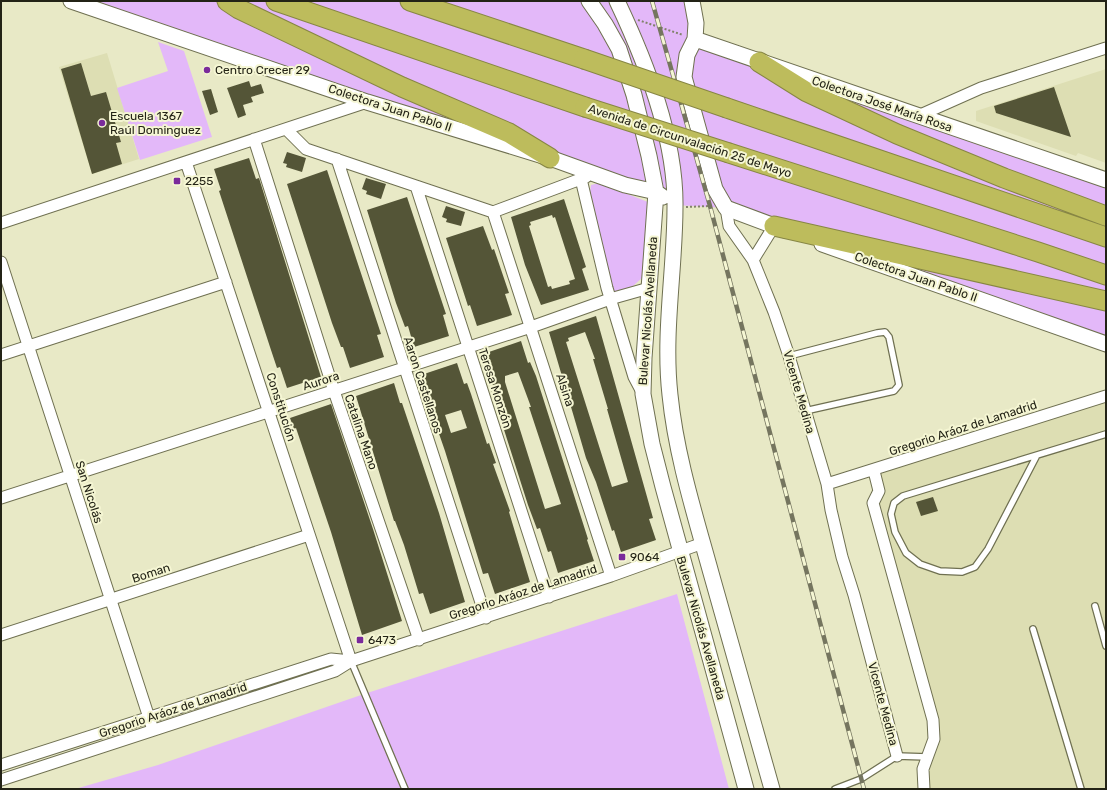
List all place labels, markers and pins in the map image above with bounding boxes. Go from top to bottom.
place label: Centro Crecer 29 [215,63,310,77]
marker: Centro Crecer 29 [202,65,212,75]
place label: Escuela 1367 Raúl Dominguez [110,109,201,137]
marker: Escuela 1367 Raúl Dominguez [97,118,107,128]
place label: 2255 [185,174,213,188]
marker: 2255 [172,176,182,186]
place label: 9064 [630,550,660,564]
marker: 9064 [617,552,627,562]
place label: 6473 [368,633,396,647]
marker: 6473 [355,635,365,645]

